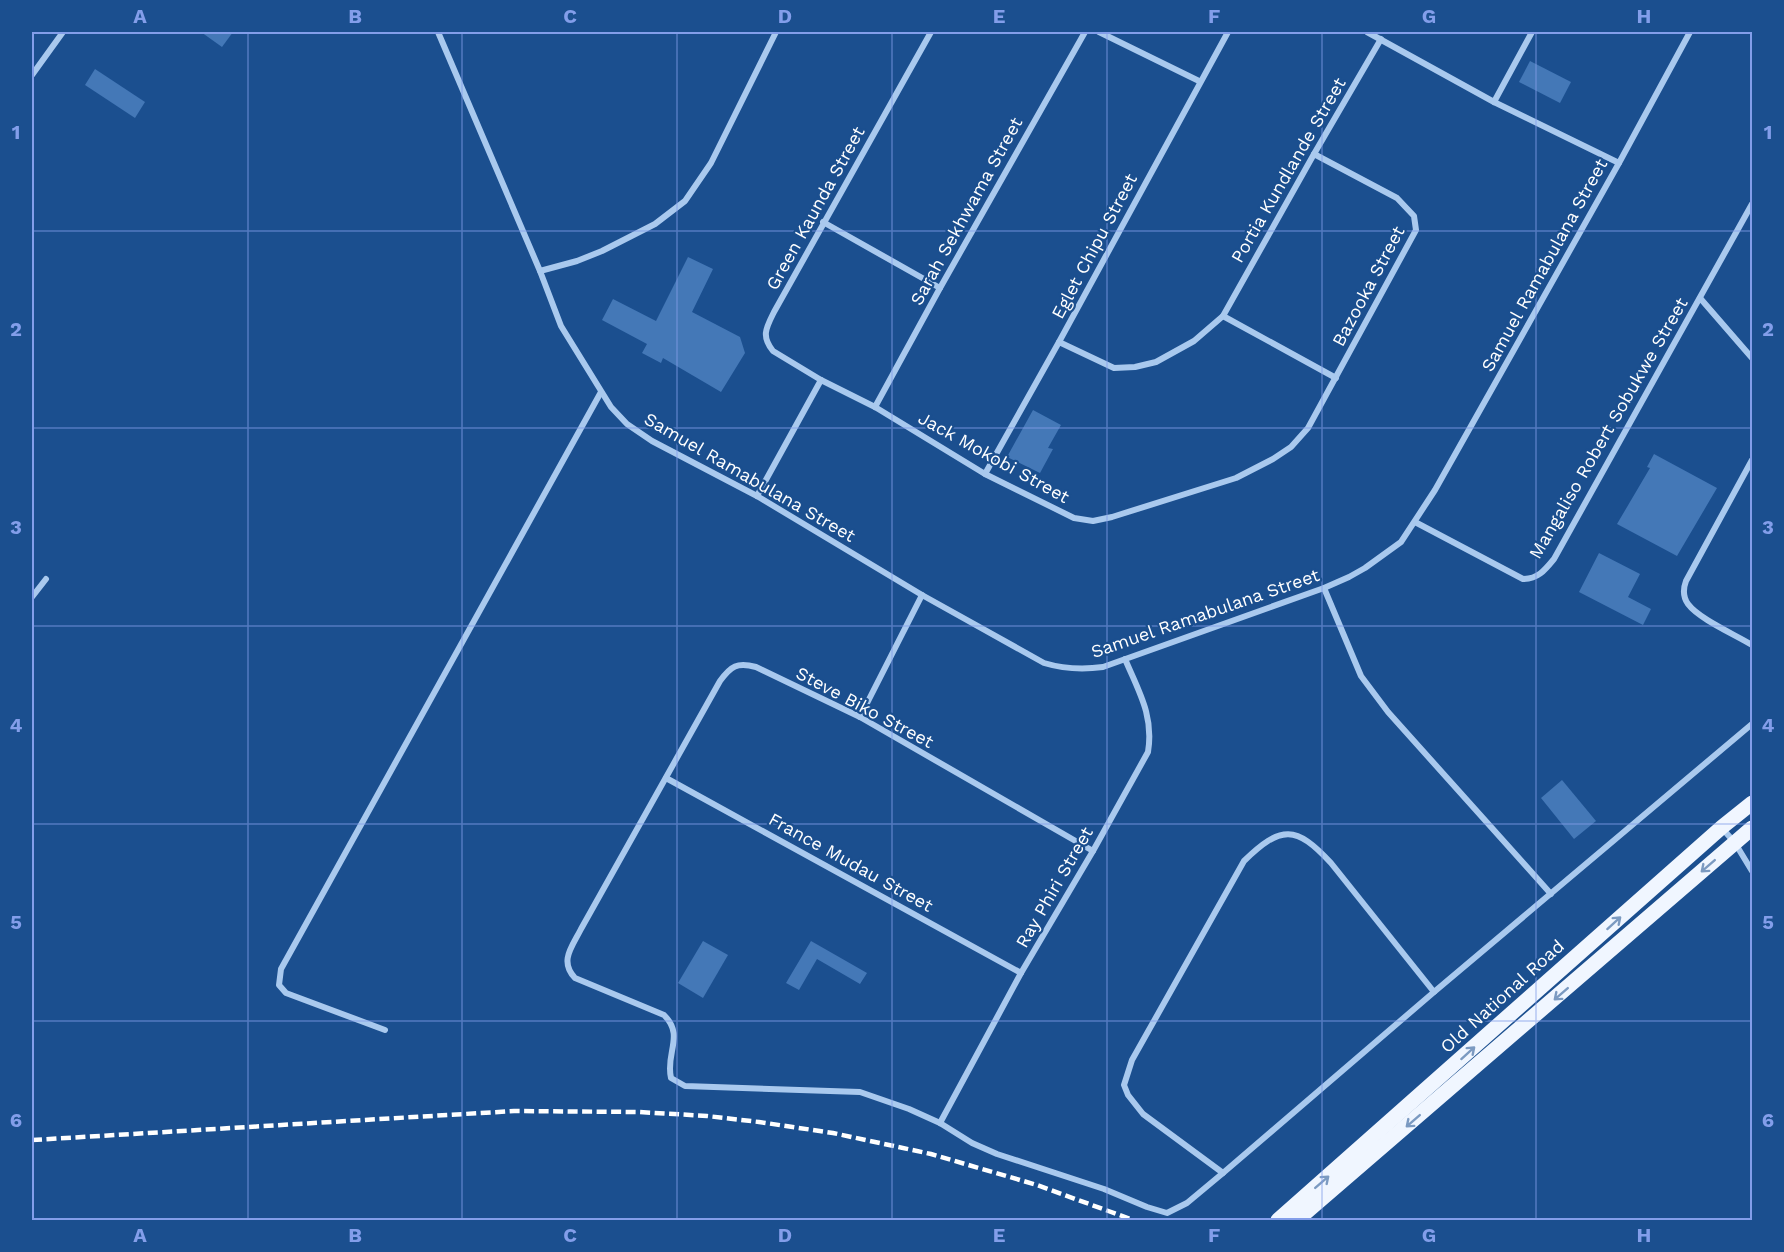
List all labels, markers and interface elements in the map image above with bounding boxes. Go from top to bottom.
text: A [133,4,147,28]
text: B [348,4,362,28]
text: C [563,4,577,28]
text: D [778,4,792,28]
text: E [993,4,1005,28]
text: F [1208,4,1220,28]
text: G [1422,4,1436,28]
text: H [1637,4,1651,28]
street label: Portia Kundlande Street [1226,73,1350,266]
street label: Sarah Sekhwama Street [906,113,1027,309]
text: 1 [12,120,20,144]
text: 1 [1764,120,1772,144]
street label: Green Kaunda Street [761,122,869,293]
street label: Samuel Ramabulana Street [1477,155,1612,375]
street label: Eglet Chipu Street [1047,169,1141,322]
street label: Bazooka Street [1327,222,1409,350]
street label: Mangaliso Robert Sobukwe Street [1524,293,1692,562]
text: 2 [10,317,22,341]
text: 2 [1762,317,1774,341]
street label: Jack Mokobi Street [915,407,1073,507]
street label: Samuel Ramabulana Street [641,408,860,546]
text: 3 [10,515,22,539]
text: 3 [1762,515,1774,539]
street label: Samuel Ramabulana Street [1088,564,1322,662]
street label: Steve Biko Street [793,662,938,752]
text: 4 [10,713,23,737]
text: 4 [1762,713,1775,737]
street label: France Mudau Street [765,808,937,916]
street label: Ray Phiri Street [1011,822,1097,951]
one-way arrow [1700,860,1716,873]
text: 5 [10,910,22,934]
text: 5 [1762,910,1774,934]
one-way arrow [1606,916,1621,930]
street label: Old National Road [1436,935,1568,1057]
one-way arrow [1553,988,1569,1001]
one-way arrow [1460,1046,1475,1060]
text: 6 [10,1108,22,1132]
text: 6 [1762,1108,1774,1132]
one-way arrow [1406,1114,1421,1128]
one-way arrow [1314,1175,1329,1189]
text: A [133,1223,147,1247]
text: B [348,1223,362,1247]
text: C [563,1223,577,1247]
text: D [778,1223,792,1247]
text: E [993,1223,1005,1247]
text: F [1208,1223,1220,1247]
text: G [1422,1223,1436,1247]
text: H [1637,1223,1651,1247]

